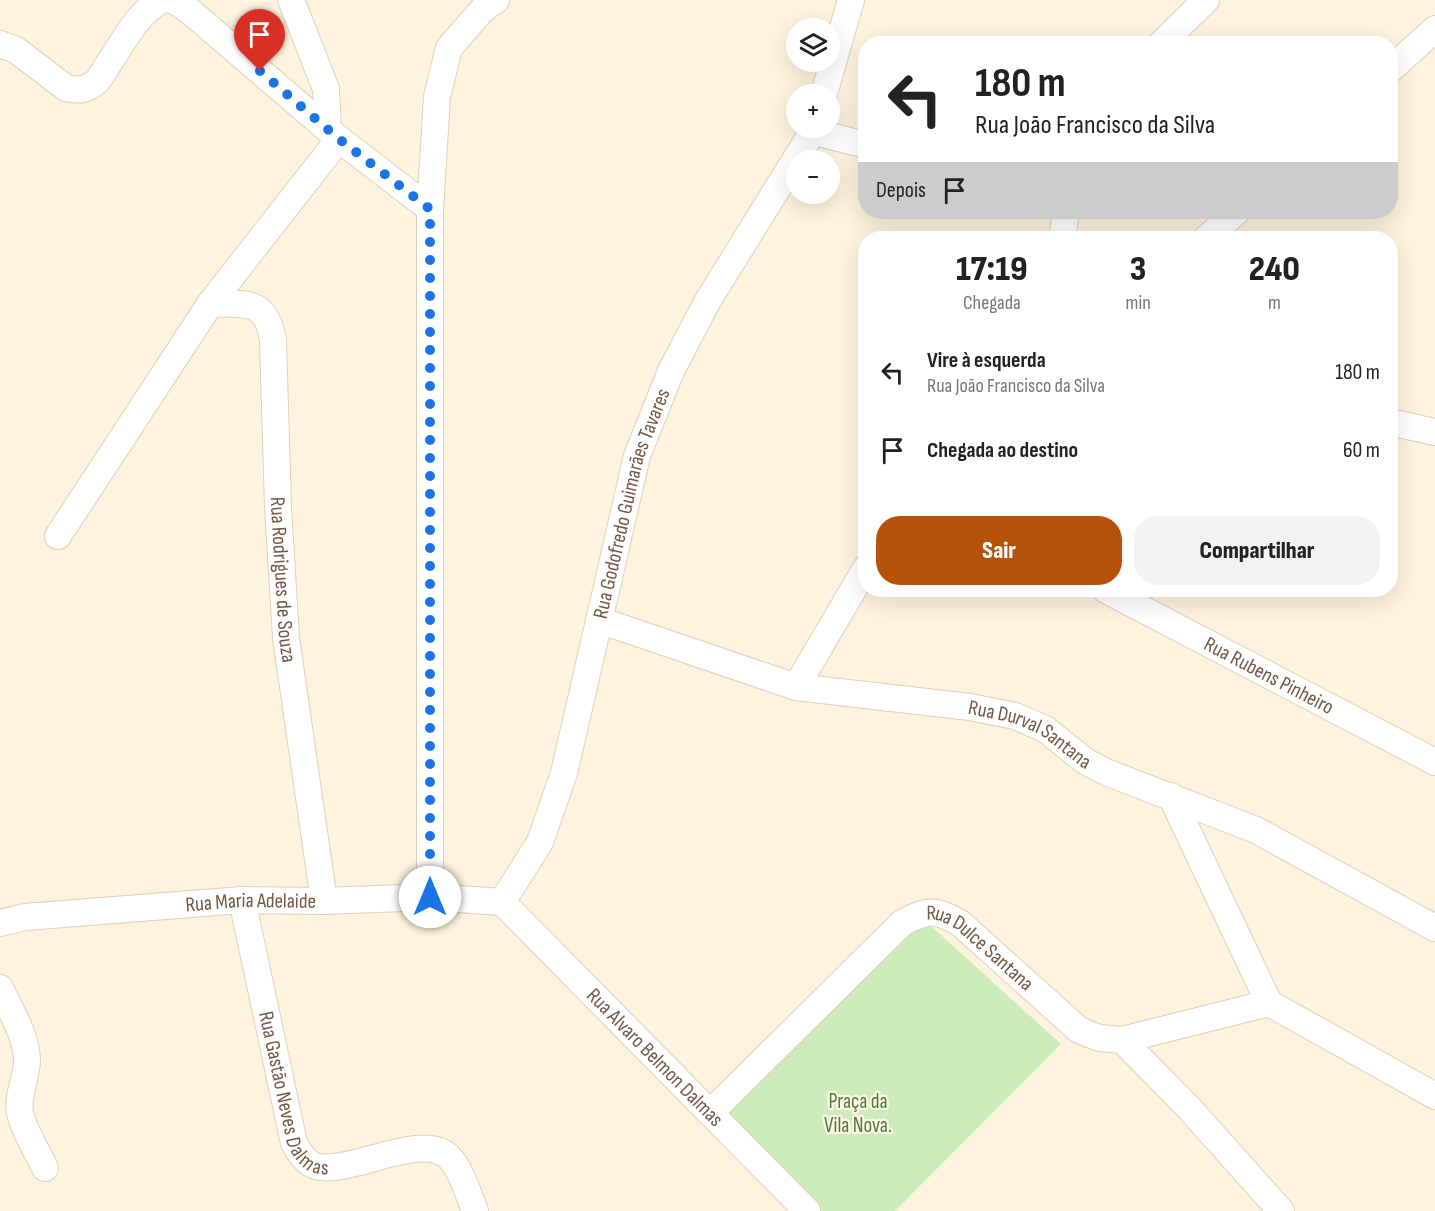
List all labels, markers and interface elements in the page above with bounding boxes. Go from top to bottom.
pin [234,9,285,71]
icon: arrive [243,18,276,51]
map controls [786,18,840,204]
button: layers [786,18,840,72]
text: 180 m [975,58,1066,109]
icon: left [876,60,954,138]
button: + [786,84,840,138]
text: Rua João Francisco da Silva [975,109,1215,141]
button: − [786,150,840,204]
icon: arrive [938,174,971,207]
text: Depois [876,177,926,204]
text: 17:19 [956,248,1028,291]
text: 3 [1130,248,1146,291]
text: 240 [1249,248,1300,291]
text: Chegada [963,291,1021,315]
text: min [1126,291,1151,315]
text: m [1268,291,1281,315]
text: Vire à esquerda [927,347,1046,374]
icon: left [876,356,909,389]
text: 180 m [1335,359,1380,386]
text: Rua João Francisco da Silva [927,374,1105,398]
street label: Rua Godofredo Guimarães Tavares [587,385,675,621]
icon: arrive [876,434,909,467]
text: Chegada ao destino [927,437,1078,464]
text: 60 m [1343,437,1380,464]
street label: Rua Rodrigues de Souza [265,496,302,664]
button: Sair [876,516,1122,585]
button: Compartilhar [1134,516,1380,585]
street label: Rua Rubens Pinheiro [1200,631,1338,719]
street label: Rua Durval Santana [966,694,1095,774]
position arrow [398,865,462,929]
street label: Rua Maria Adelaide [184,887,316,917]
street label: Rua Dulce Santana [926,900,1039,996]
street label: Rua Alvaro Belmon Dalmas [581,983,729,1132]
street label: Rua Gastão Neves Dalmas [254,1009,329,1180]
park label: Praça da Vila Nova. [824,1089,892,1138]

